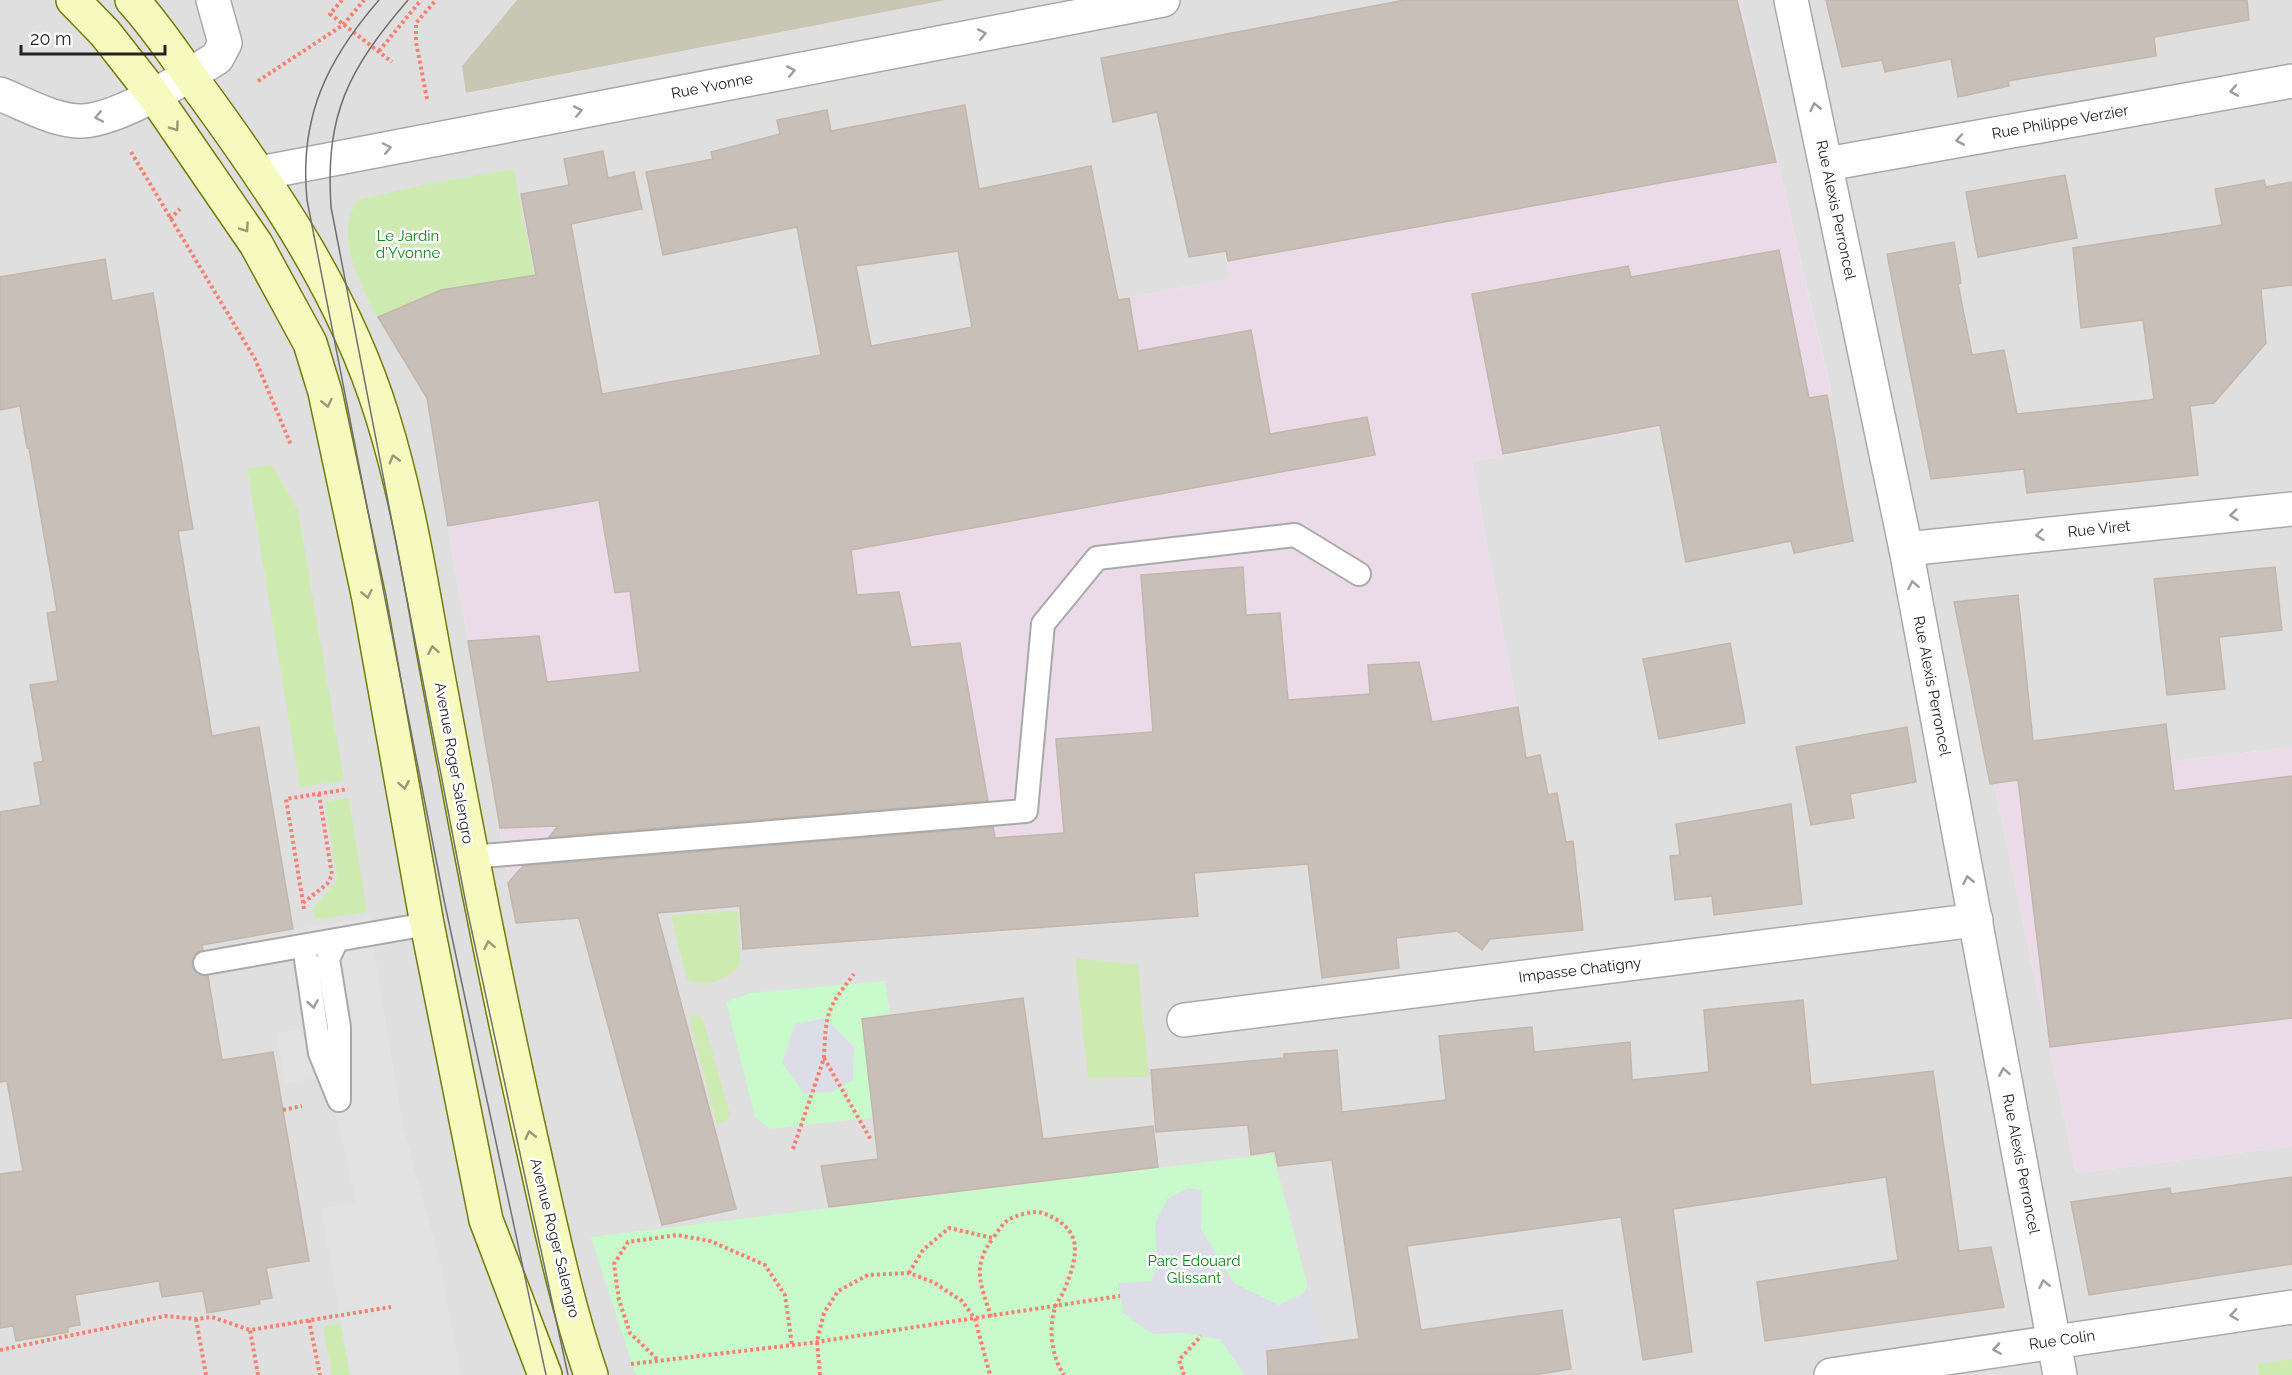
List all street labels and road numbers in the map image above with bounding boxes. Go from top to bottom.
street label: Rue Yvonne [670,69,755,103]
street label: Rue Philippe Verzier [1990,101,2130,143]
street label: Rue Alexis Perroncel [1812,138,1860,282]
street label: Rue Viret [2067,517,2131,541]
street label: Rue Alexis Perroncel [1910,614,1955,758]
street label: Avenue Roger Salengro [431,681,477,845]
street label: Impasse Chatigny [1518,954,1642,986]
street label: Rue Alexis Perroncel [1999,1092,2044,1236]
street label: Avenue Roger Salengro [526,1156,584,1320]
street label: Rue Colin [2028,1326,2096,1354]

